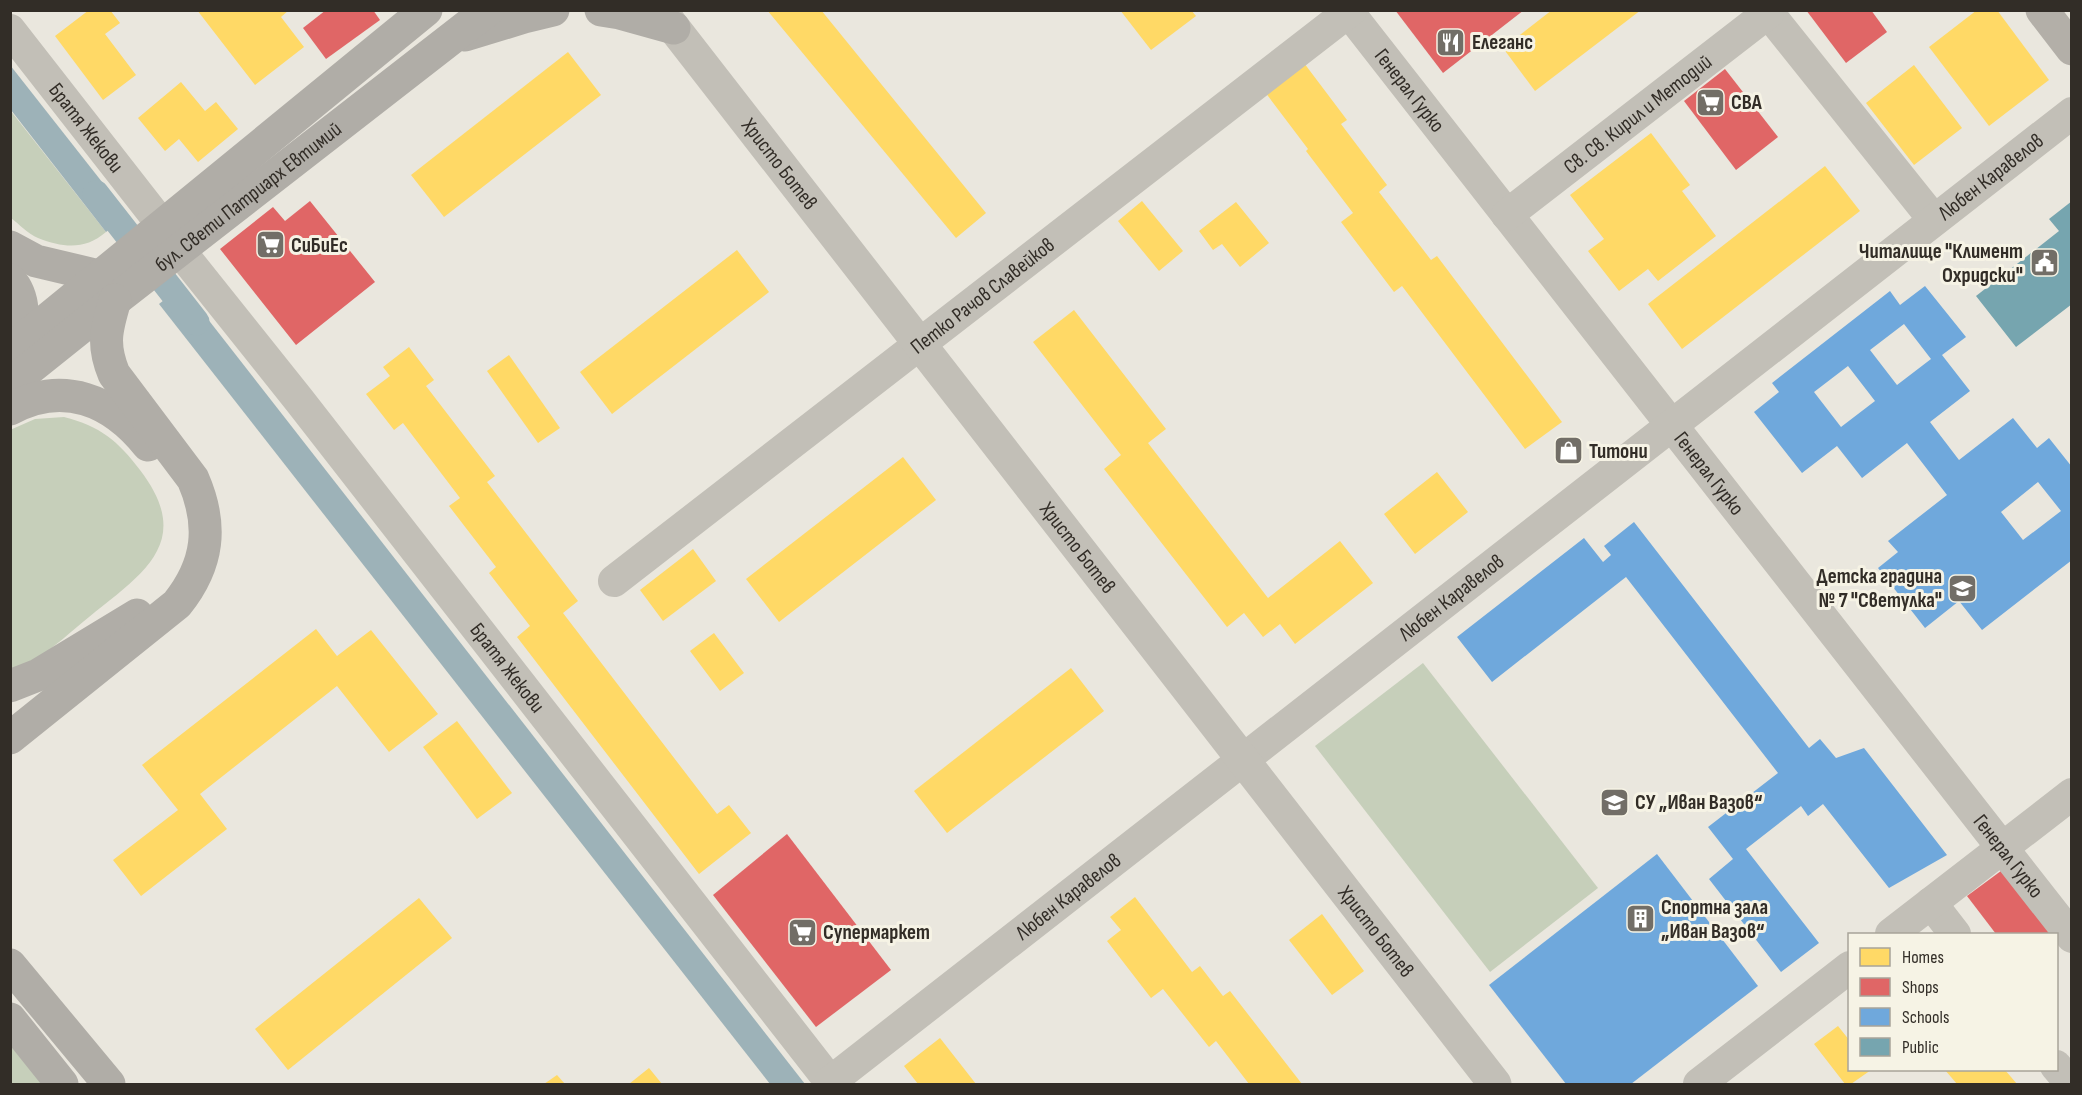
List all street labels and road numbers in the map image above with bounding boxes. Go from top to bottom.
street label: Генерал Гурко [1369,44,1450,137]
street label: Св. Св. Кирил и Методий [1559,49,1717,180]
street label: Братя Жекови [43,78,129,178]
street label: Христо Ботев [735,113,823,215]
street label: бул. Свети Патриарх Евтимий [150,117,347,277]
street label: Любен Каравелов [1932,128,2049,226]
street label: Петко Рачов Славейков [906,232,1060,360]
street label: Генерал Гурко [1668,427,1749,520]
street label: Христо Ботев [1034,497,1121,599]
street label: Любен Каравелов [1393,549,1509,647]
street label: Братя Жекови [464,618,550,718]
street label: Генерал Гурко [1968,810,2049,903]
street label: Любен Каравелов [1010,848,1126,946]
street label: Христо Ботев [1332,880,1419,982]

